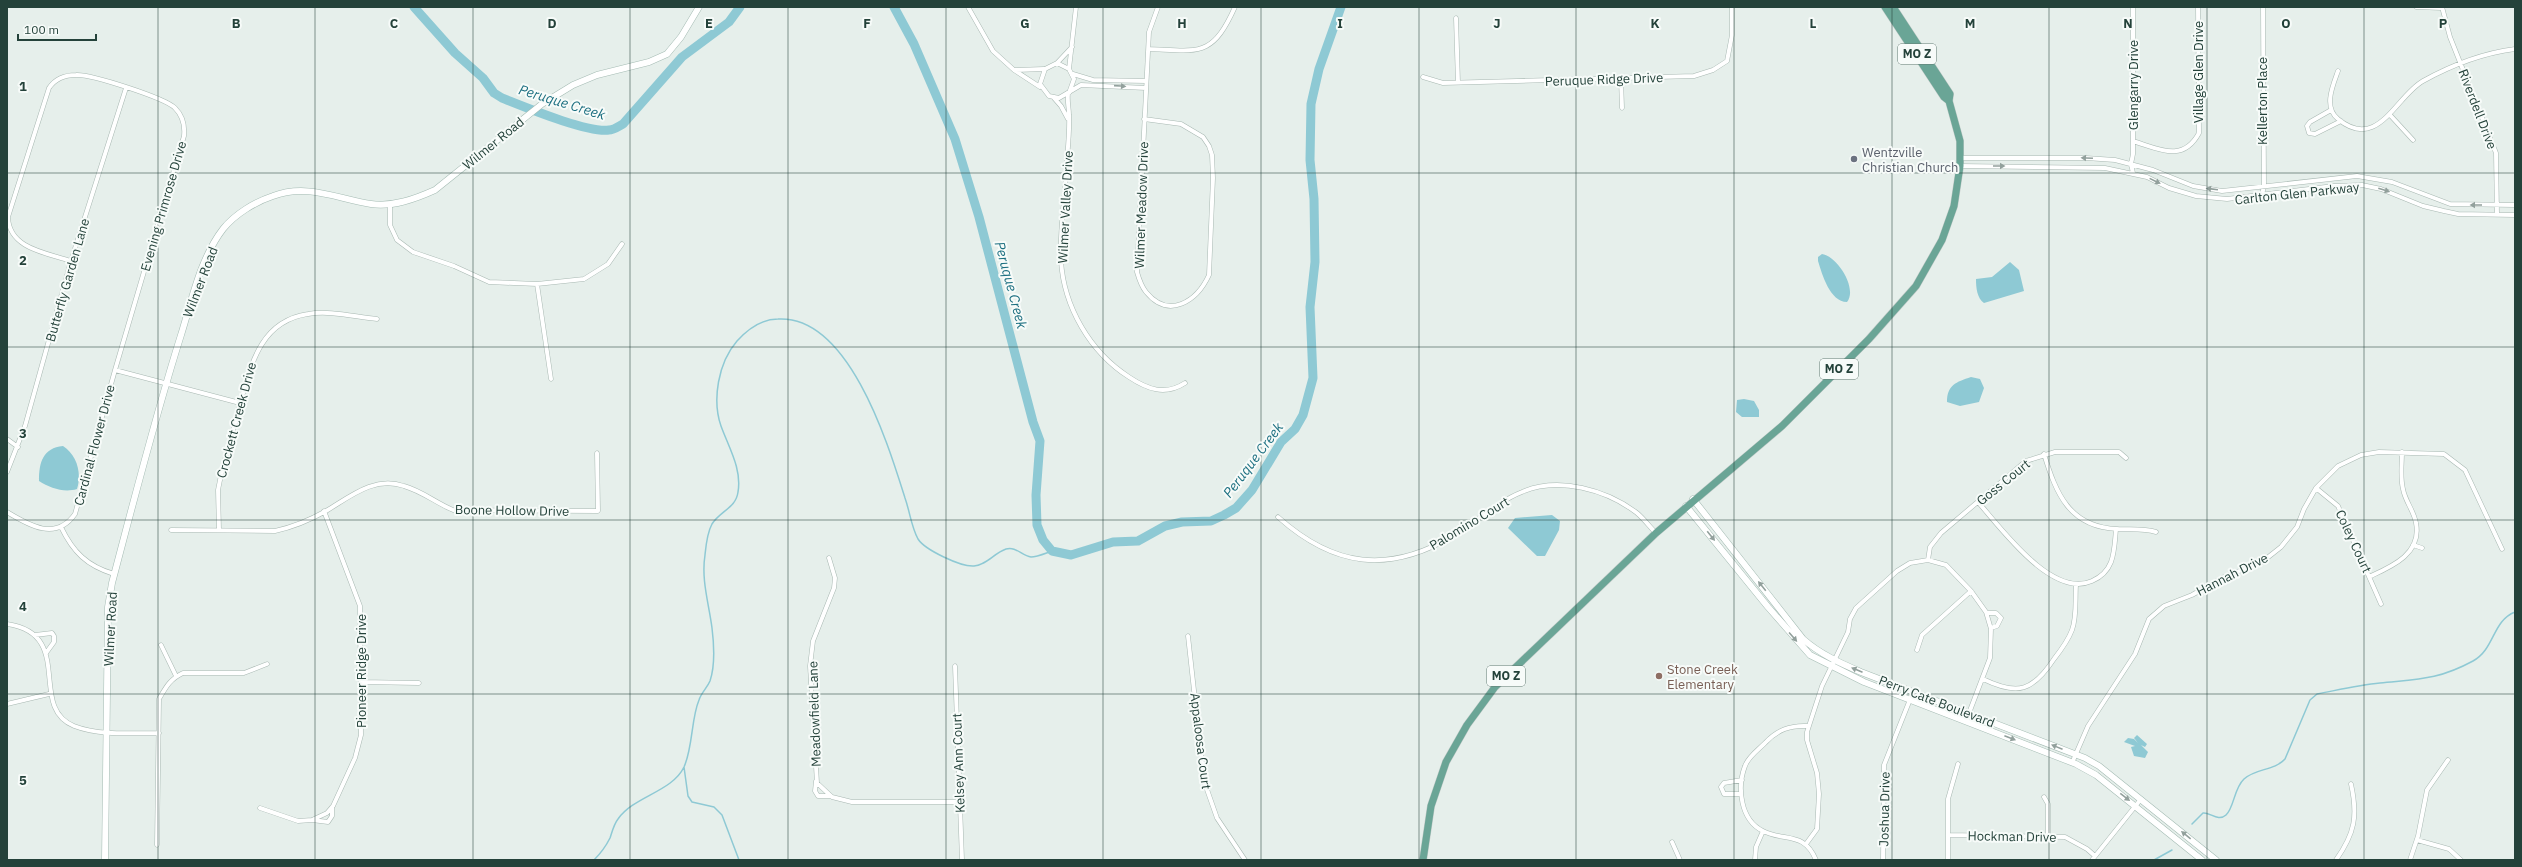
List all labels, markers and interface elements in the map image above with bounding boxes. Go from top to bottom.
text: B [232,15,241,32]
text: C [390,15,399,32]
text: D [547,15,557,32]
text: E [705,15,713,32]
text: F [863,15,871,32]
text: G [1020,15,1030,32]
text: H [1177,15,1187,32]
text: I [1337,15,1343,32]
text: J [1493,15,1501,32]
text: K [1650,15,1660,32]
text: L [1810,15,1817,32]
text: M [1965,15,1975,32]
text: N [2123,15,2133,32]
text: O [2281,15,2291,32]
text: P [2439,15,2448,32]
scale bar [18,16,96,42]
street label: Village Glen Drive [2190,21,2207,123]
text: 100 m [24,22,59,37]
street label: Glengarry Drive [2125,40,2142,130]
road number: MO Z [1898,44,1936,64]
street label: Kellerton Place [2254,57,2271,145]
street label: Riverdell Drive [2454,67,2501,152]
street label: Peruque Ridge Drive [1545,69,1663,90]
text: 1 [19,78,27,95]
water label: Peruque Creek [517,80,608,124]
one-way arrow [1114,83,1126,90]
street label: Wilmer Road [459,113,528,173]
street label: Evening Primrose Drive [137,139,190,273]
street label: Wilmer Meadow Drive [1131,141,1152,269]
place label: Wentzville Christian Church [1862,144,1958,176]
street label: Wilmer Valley Drive [1054,150,1077,264]
marker: Wentzville Christian Church [1849,154,1859,164]
one-way arrow [2080,155,2093,161]
one-way arrow [1993,163,2006,169]
one-way arrow [2150,178,2161,184]
street label: Carlton Glen Parkway [2234,178,2361,208]
one-way arrow [2206,186,2218,193]
one-way arrow [2378,187,2390,193]
one-way arrow [2469,202,2482,208]
street label: Butterfly Garden Lane [42,216,93,344]
water label: Peruque Creek [991,239,1031,331]
street label: Wilmer Road [179,244,222,320]
text: 2 [19,252,27,269]
road number: MO Z [1820,359,1858,379]
street label: Crockett Creek Drive [213,360,260,480]
street label: Cardinal Flower Drive [70,383,119,507]
water label: Peruque Creek [1219,418,1288,501]
text: 3 [19,425,27,442]
street label: Goss Court [1973,456,2034,509]
street label: Palomino Court [1426,493,1512,554]
street label: Boone Hollow Drive [455,501,569,520]
street label: Coley Court [2332,507,2376,575]
one-way arrow [1706,531,1715,541]
street label: Hannah Drive [2193,549,2271,600]
one-way arrow [1757,580,1766,591]
street label: Wilmer Road [100,591,121,667]
text: 4 [19,598,27,615]
street label: Pioneer Ridge Drive [353,614,370,728]
one-way arrow [1788,632,1797,642]
street label: Meadowfield Lane [804,661,825,767]
place label: Stone Creek Elementary [1667,661,1738,693]
road number: MO Z [1487,666,1525,686]
one-way arrow [1850,667,1862,673]
marker: Stone Creek Elementary [1654,671,1664,681]
street label: Perry Cate Boulevard [1876,672,1997,731]
street label: Appaloosa Court [1186,692,1215,790]
street label: Kelsey Ann Court [948,713,969,813]
one-way arrow [2004,736,2016,742]
one-way arrow [2050,743,2062,749]
street label: Joshua Drive [1875,771,1894,847]
text: 5 [19,772,27,789]
one-way arrow [2119,793,2130,802]
street label: Hockman Drive [1967,827,2057,846]
one-way arrow [2181,831,2192,840]

